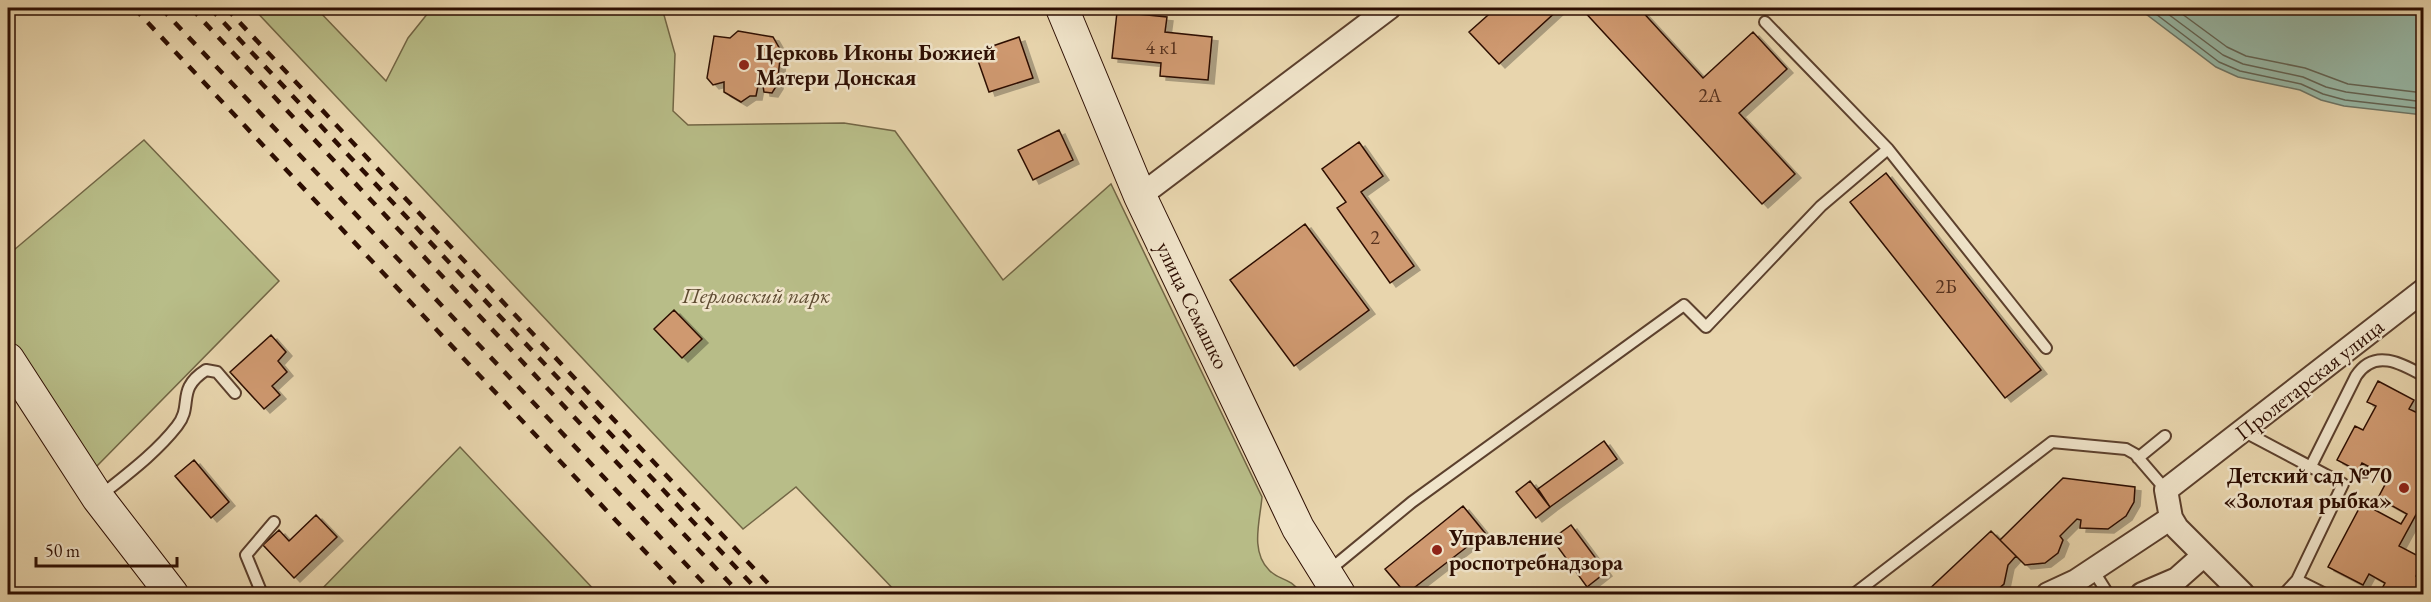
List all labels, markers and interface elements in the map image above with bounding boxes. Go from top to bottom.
house number: 4 к1 [1146,34,1178,60]
place label: Церковь Иконы Божией Матери Донская [756,38,996,92]
marker: Церковь Иконы Божией Матери Донская [737,58,751,72]
house number: 2А [1698,82,1722,108]
house number: 2 [1370,224,1380,250]
street label: улица Семашко [1149,237,1236,374]
house number: 2Б [1935,273,1957,299]
park label: Перловский парк [681,281,830,310]
street label: Пролетарская улица [2229,312,2390,447]
place label: Детский сад №70 «Золотая рыбка» [2223,461,2392,515]
marker: Детский сад №70 «Золотая рыбка» [2397,481,2411,495]
place label: Управление роспотребнадзора [1448,523,1623,577]
scale bar [36,530,177,568]
text: 50 m [45,539,80,562]
marker: Управление роспотребнадзора [1430,543,1444,557]

